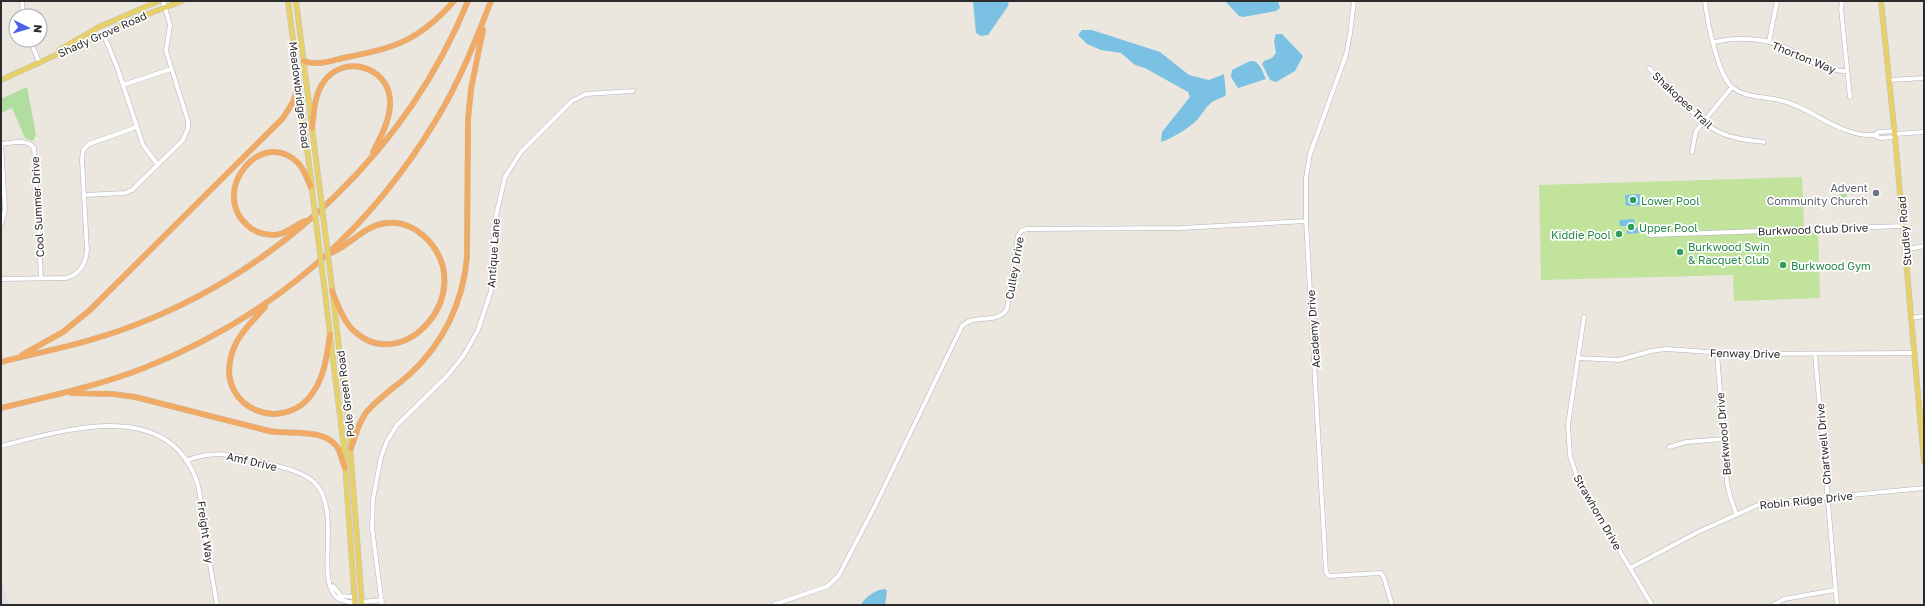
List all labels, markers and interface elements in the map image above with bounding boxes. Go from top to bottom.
north arrow [8,8,48,48]
street label: Shady Grove Road [55,9,149,59]
text: N [32,24,45,34]
street label: Thorton Way [1770,38,1838,76]
street label: Meadowbridge Road [287,41,313,149]
street label: Shakopee Trail [1650,69,1716,132]
street label: Cool Summer Drive [28,156,46,258]
place label: Advent Community Church [1767,181,1868,207]
marker: Advent Community Church [1871,188,1881,198]
place label: Lower Pool [1641,194,1700,207]
marker: Lower Pool [1628,195,1638,205]
street label: Studley Road [1894,196,1914,266]
street label: Antique Lane [484,218,502,288]
place label: Upper Pool [1639,221,1698,234]
street label: Burkwood Club Drive [1758,221,1868,237]
marker: Upper Pool [1626,222,1636,232]
place label: Kiddie Pool [1551,228,1611,241]
marker: Kiddie Pool [1614,229,1624,239]
street label: Culley Drive [1002,236,1026,300]
place label: Burkwood Swin & Racquet Club [1688,240,1770,266]
marker: Burkwood Swin & Racquet Club [1675,247,1685,257]
place label: Burkwood Gym [1791,259,1871,272]
marker: Burkwood Gym [1778,260,1788,270]
street label: Academy Drive [1304,289,1322,369]
street label: Fenway Drive [1710,346,1780,360]
street label: Pole Green Road [333,350,357,438]
street label: Berkwood Drive [1713,392,1733,476]
street label: Chartwell Drive [1813,403,1833,485]
street label: Amf Drive [226,449,278,473]
street label: Strawhorn Drive [1571,472,1625,552]
street label: Robin Ridge Drive [1759,489,1853,511]
street label: Freight Way [195,500,217,564]

